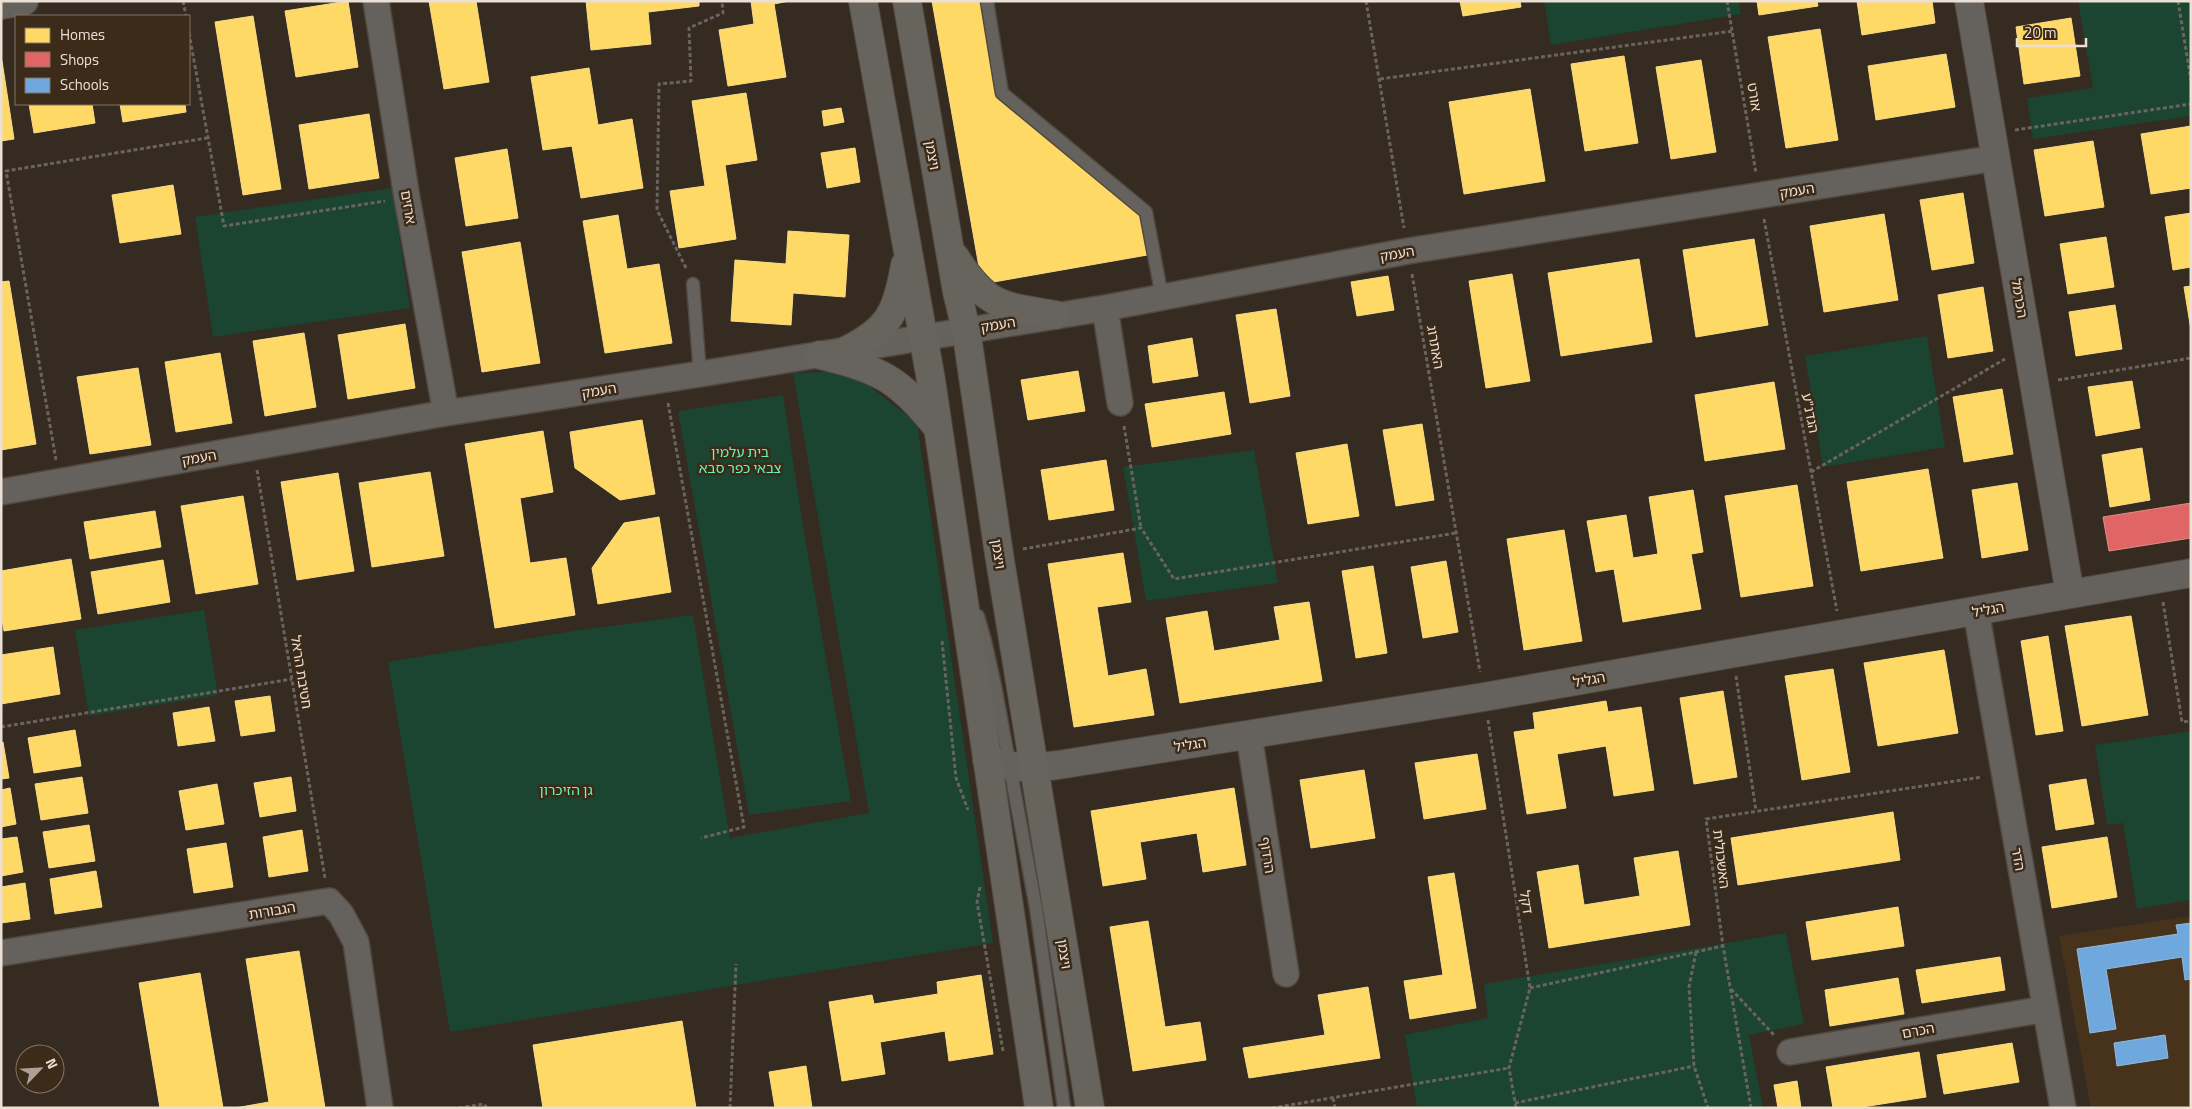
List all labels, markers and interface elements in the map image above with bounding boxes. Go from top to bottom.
legend [15,15,190,105]
scale bar [2017,15,2086,47]
text: 20 m [2024,21,2057,44]
text: Homes [60,23,105,46]
text: Shops [60,48,99,71]
text: Schools [60,73,109,96]
street label: אורט [1742,81,1768,113]
street label: ויצמן [920,138,946,172]
street label: העמק [1778,177,1816,203]
street label: ארזים [396,188,422,226]
street label: העמק [1378,240,1416,266]
street label: הכרמל [2006,277,2034,319]
street label: העמק [979,311,1017,337]
street label: האתרוג [1422,324,1450,370]
street label: העמק [580,377,618,403]
street label: הגדנ"ע [1797,391,1825,435]
park label: בית עלמין צבאי כפר סבא [699,441,782,478]
street label: העמק [180,444,218,470]
street label: ויצמן [986,538,1012,570]
street label: הגליל [1970,596,2006,622]
street label: חטיבת הראל [286,634,318,710]
street label: הגליל [1571,666,1607,692]
street label: הגליל [1172,731,1208,757]
park label: גן הזיכרון [539,779,593,800]
street label: האשכולית [1708,828,1736,890]
street label: הרדוף [1255,835,1281,875]
street label: הדר [2007,846,2031,872]
street label: דקל [1515,889,1539,916]
street label: הגבורות [247,896,297,924]
street label: ויצמן [1052,938,1078,970]
street label: הכרם [1900,1017,1936,1043]
north arrow [15,1044,65,1094]
text: N [41,1054,64,1072]

